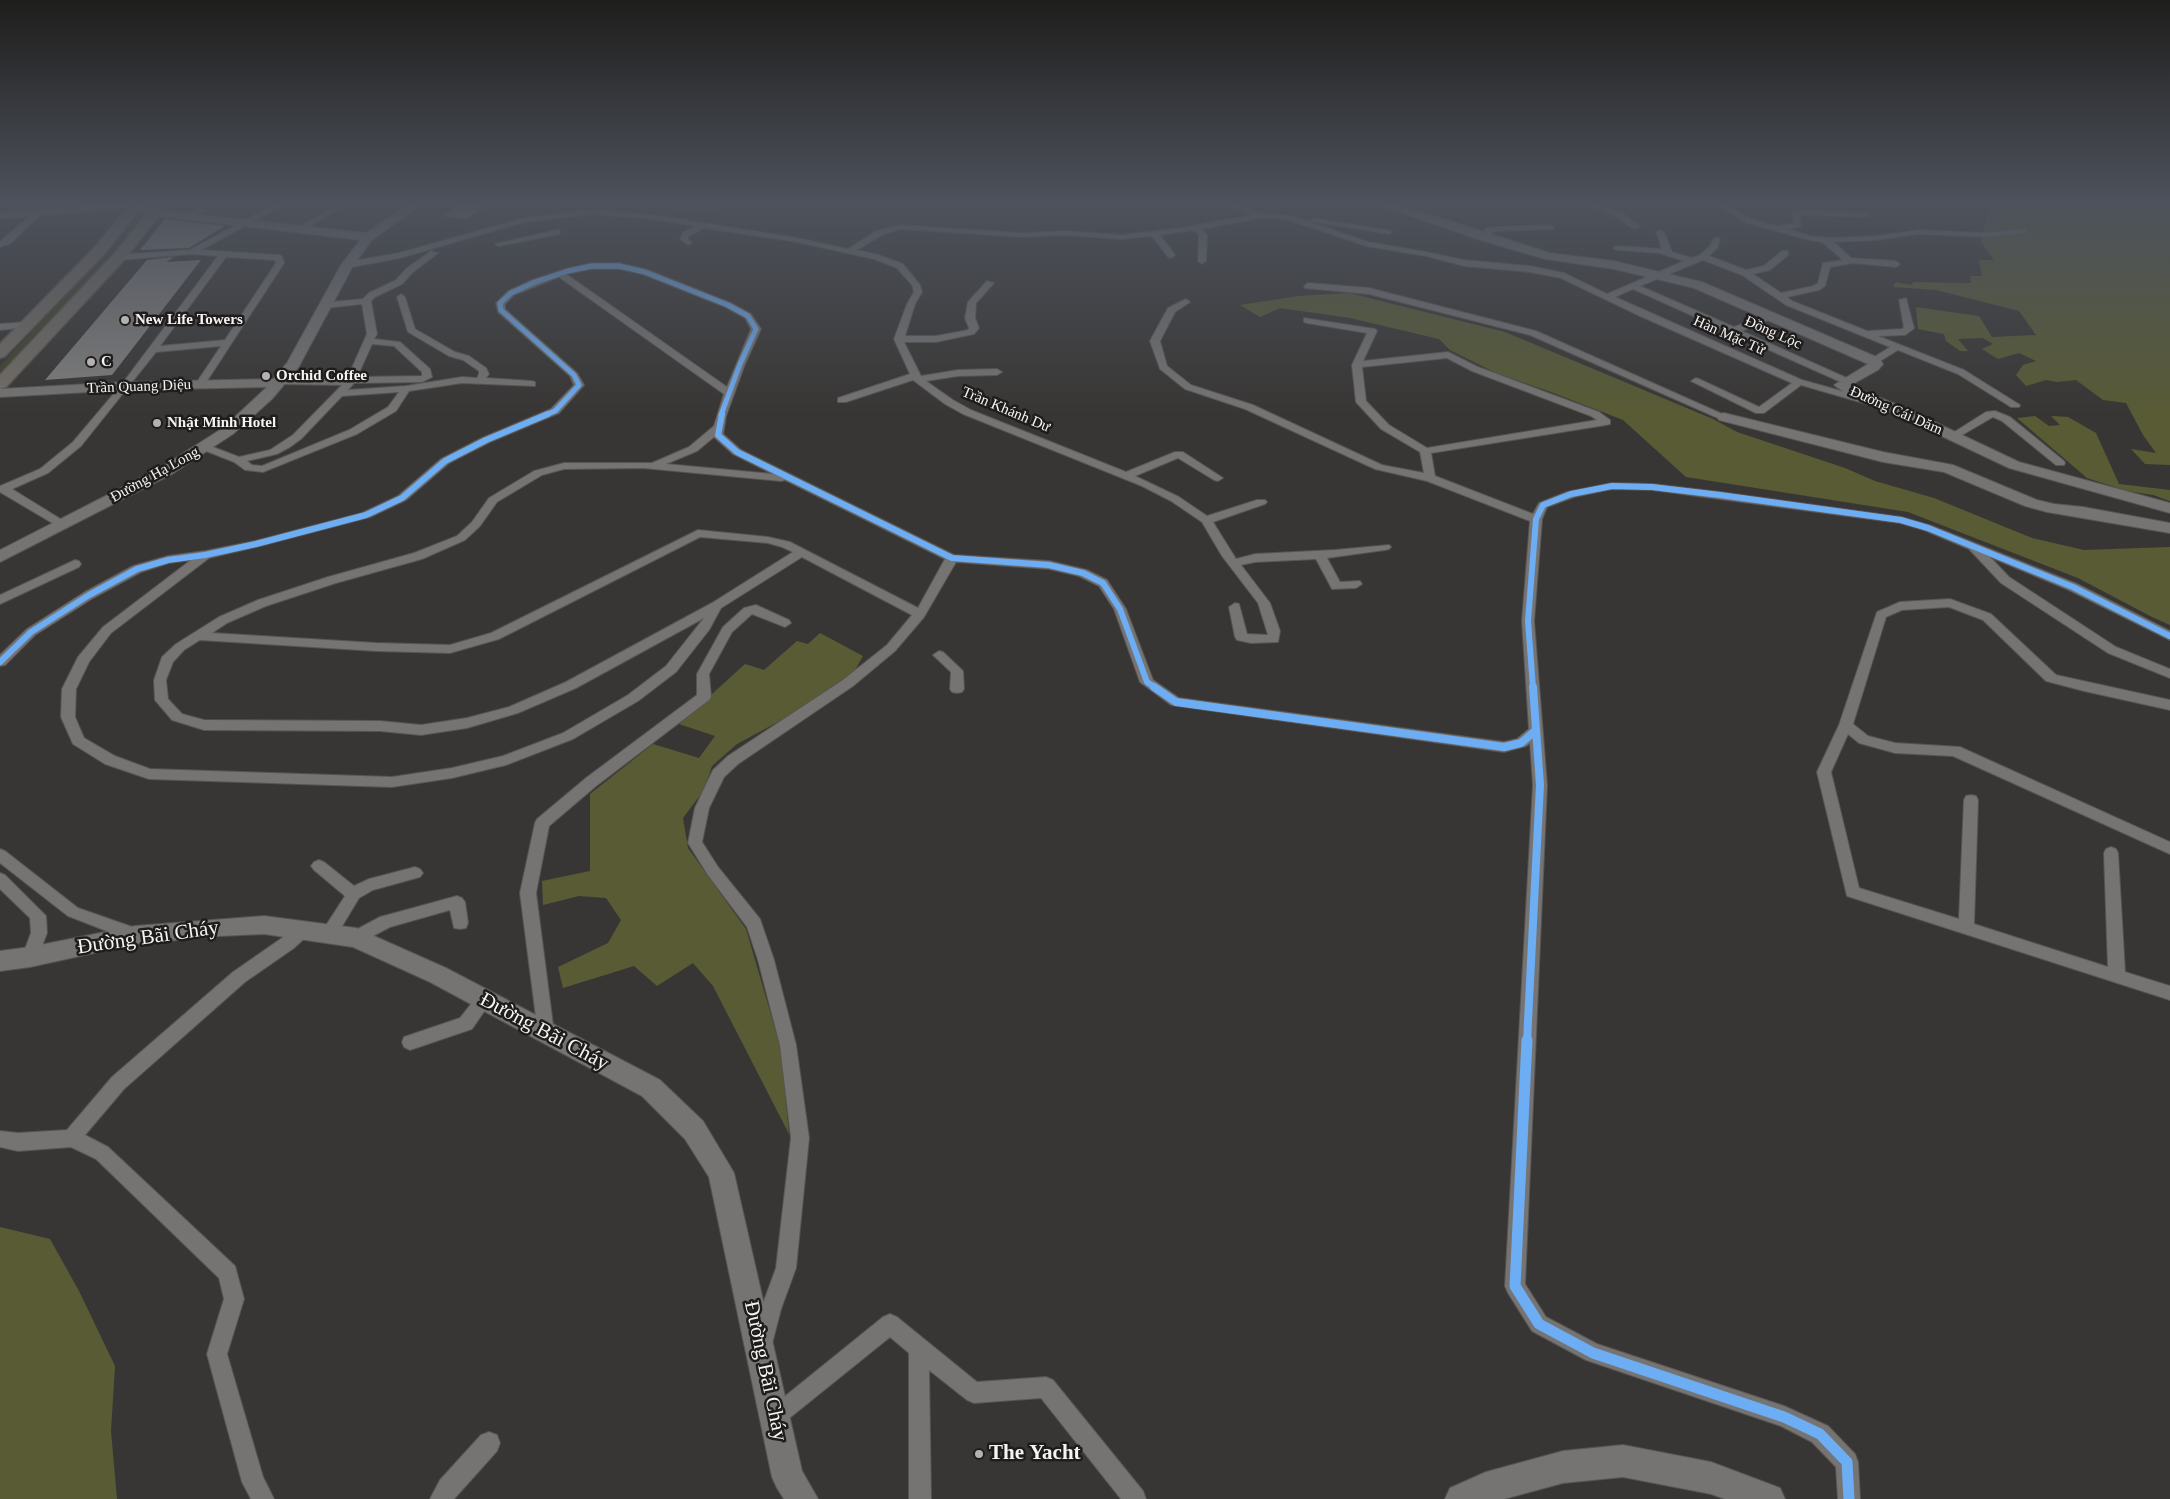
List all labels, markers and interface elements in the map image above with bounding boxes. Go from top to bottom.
place label: New Life Towers [135,311,243,329]
street label: Hàn Mặc Tử [1690,312,1768,360]
street label: Đồng Lộc [1742,312,1804,354]
marker: New Life Towers [119,314,131,326]
place label: C [101,353,112,371]
marker: C [85,356,97,368]
place label: Orchid Coffee [276,367,367,385]
marker: Orchid Coffee [260,370,272,382]
street label: Trần Quang Diệu [86,376,192,398]
street label: Trần Khánh Dư [959,383,1053,437]
street label: Đường Cái Dăm [1847,383,1945,439]
place label: Nhật Minh Hotel [167,414,276,432]
marker: Nhật Minh Hotel [151,417,163,429]
street label: Đường Hạ Long [108,443,202,507]
street label: Đường Bãi Cháy [76,916,220,960]
street label: Đường Bãi Cháy [475,987,613,1077]
street label: Đường Bãi Cháy [738,1299,792,1443]
place label: The Yacht [989,1441,1081,1467]
marker: The Yacht [973,1448,985,1460]

